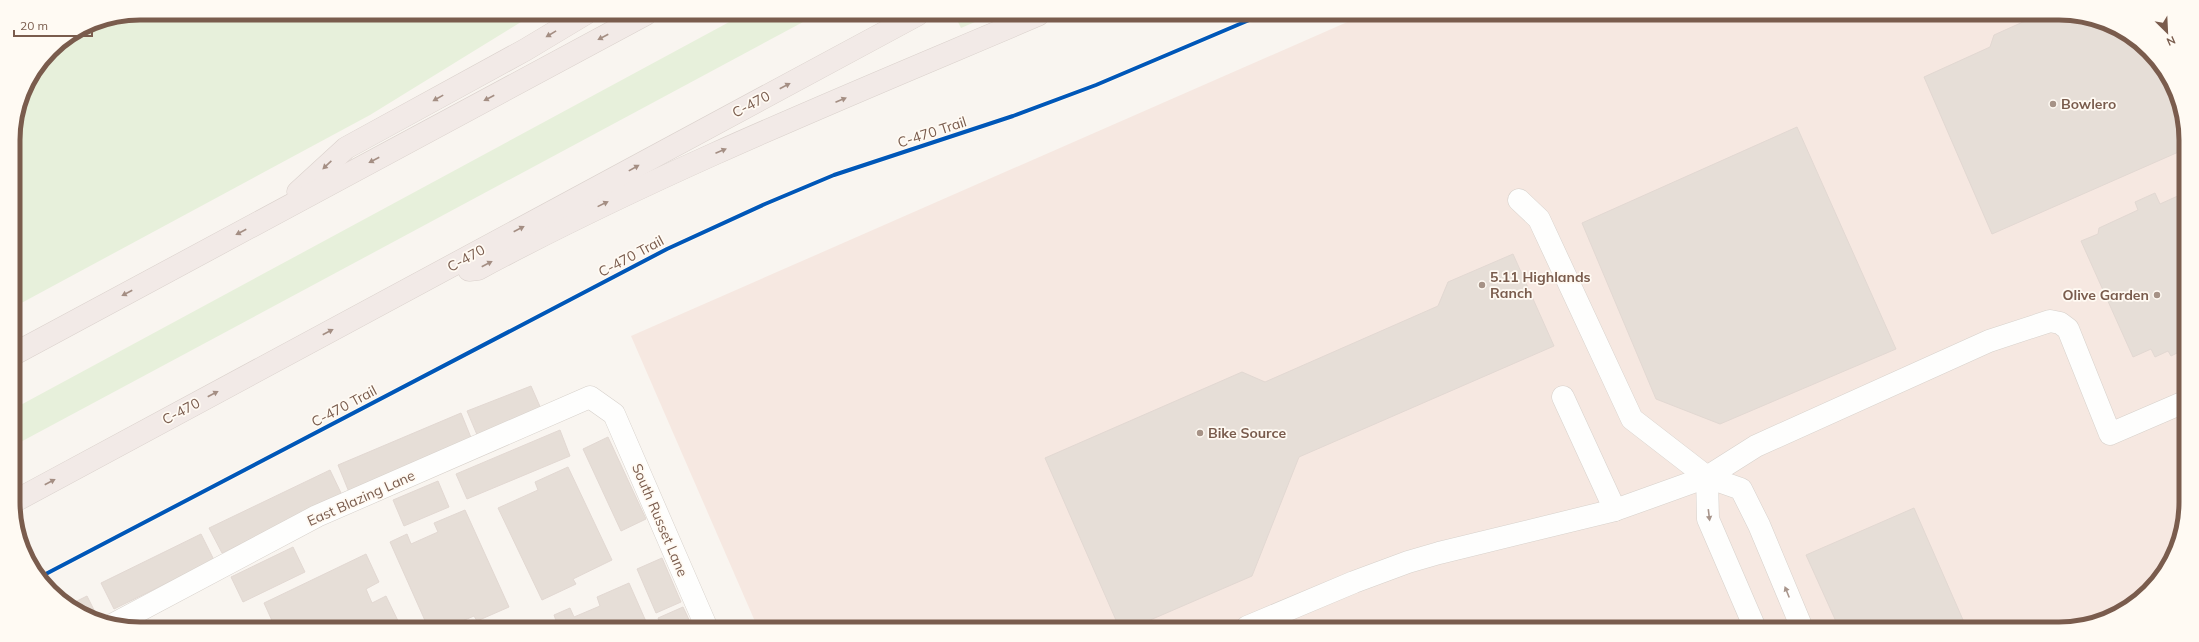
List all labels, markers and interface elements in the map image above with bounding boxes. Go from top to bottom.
scale bar [14,12,92,38]
north arrow [2147,12,2187,52]
text: 20 m [20,18,48,33]
one-way arrow [545,31,557,38]
text: N [2164,33,2178,49]
one-way arrow [597,34,609,40]
one-way arrow [779,82,791,89]
street label: C-470 [729,87,773,121]
one-way arrow [432,94,444,101]
one-way arrow [483,95,495,102]
place label: Bowlero [2061,95,2116,113]
one-way arrow [835,97,846,103]
marker: Bowlero [2048,99,2058,109]
street label: C-470 Trail [895,112,969,152]
one-way arrow [716,148,727,154]
one-way arrow [368,157,380,163]
one-way arrow [322,160,332,170]
one-way arrow [628,164,640,171]
one-way arrow [597,201,608,207]
one-way arrow [513,225,525,232]
one-way arrow [236,228,247,235]
street label: C-470 Trail [595,231,667,281]
street label: C-470 [444,240,488,276]
one-way arrow [481,260,493,267]
place label: 5.11 Highlands Ranch [1490,268,1591,302]
marker: 5.11 Highlands Ranch [1477,280,1487,290]
place label: Olive Garden [2062,286,2149,304]
one-way arrow [121,290,133,296]
marker: Olive Garden [2152,290,2162,300]
one-way arrow [322,329,334,336]
street label: C-470 Trail [308,381,380,431]
one-way arrow [208,391,219,397]
street label: C-470 [159,394,203,428]
place label: Bike Source [1208,424,1286,442]
marker: Bike Source [1195,428,1205,438]
street label: South Russet Lane [628,461,692,579]
street label: East Blazing Lane [304,466,418,530]
one-way arrow [44,479,55,485]
one-way arrow [1706,509,1712,522]
one-way arrow [1783,586,1789,598]

